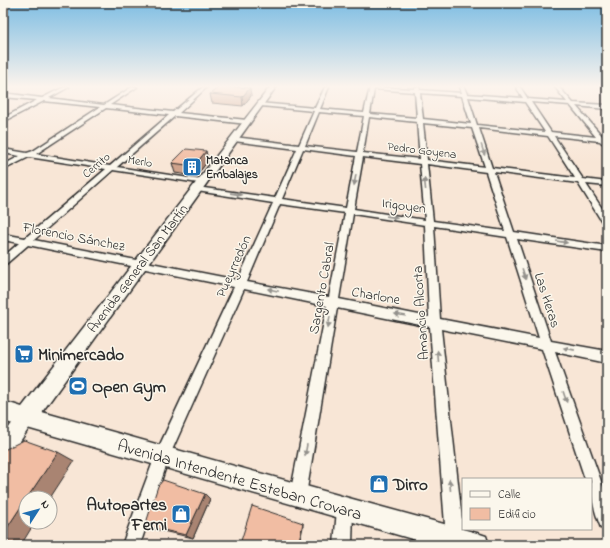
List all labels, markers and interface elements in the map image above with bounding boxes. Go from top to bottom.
street label: Pedro Goyena [386,138,457,165]
one-way arrow [480,145,486,157]
street label: Cerrito [79,149,115,183]
street label: Merlo [126,151,153,173]
place label: Matanca Embalajes [206,152,258,185]
building icon: Matanca Embalajes [181,156,203,178]
one-way arrow [352,174,358,186]
one-way arrow [422,178,428,190]
one-way arrow [229,191,242,197]
street label: Irigoyen [380,193,427,221]
street label: Avenida General San Martín [83,200,194,338]
one-way arrow [386,214,398,220]
street label: Florencio Sánchez [20,217,127,258]
street label: Pueyrredón [211,232,258,302]
one-way arrow [556,239,568,245]
street label: Sargento Cabral [304,241,342,336]
street label: Amancio Alcorta [408,265,435,361]
one-way arrow [521,268,527,280]
street label: Las Heras [528,270,565,331]
street label: Charlone [350,282,402,311]
one-way arrow [266,287,279,293]
one-way arrow [394,312,406,318]
one-way arrow [326,315,332,328]
supermarket icon: Minimercado [13,343,35,365]
place label: Minimercado [38,343,124,368]
one-way arrow [563,346,575,352]
one-way arrow [434,350,441,362]
sports icon: Open Gym [67,375,89,397]
place label: Open Gym [92,375,166,402]
one-way arrow [562,392,568,404]
street label: Avenida Intendente Esteban Crovara [114,433,365,527]
one-way arrow [303,444,309,456]
shop icon: Dirro [368,473,390,495]
place label: Dirro [392,473,428,498]
legend [462,478,592,530]
one-way arrow [446,479,453,491]
text: Calle [498,486,521,504]
north arrow [18,490,58,530]
place label: Autopartes Ferni [87,493,167,538]
text: N [37,497,54,512]
shop icon: Autopartes Ferni [170,503,192,525]
text: Edificio [498,506,536,524]

